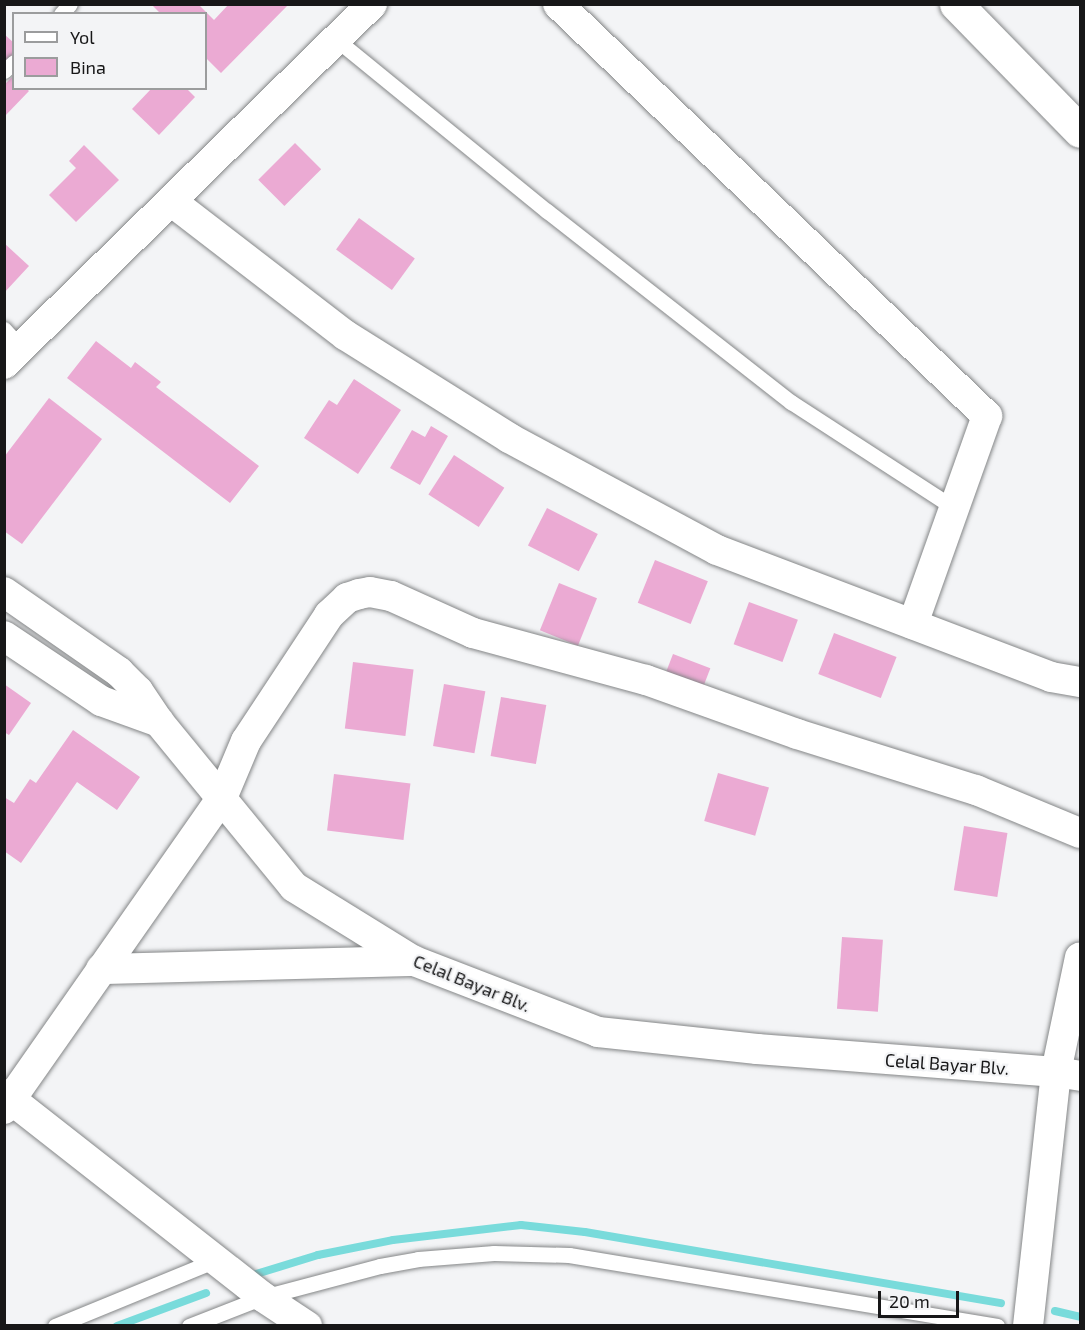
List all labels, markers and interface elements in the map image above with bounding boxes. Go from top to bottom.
legend [12,12,207,90]
text: Yol [70,26,95,48]
text: Bina [70,56,106,78]
street label: Celal Bayar Blv. [410,950,534,1016]
street label: Celal Bayar Blv. [884,1049,1010,1079]
scale bar [881,1279,962,1317]
text: 20 m [889,1290,930,1312]

